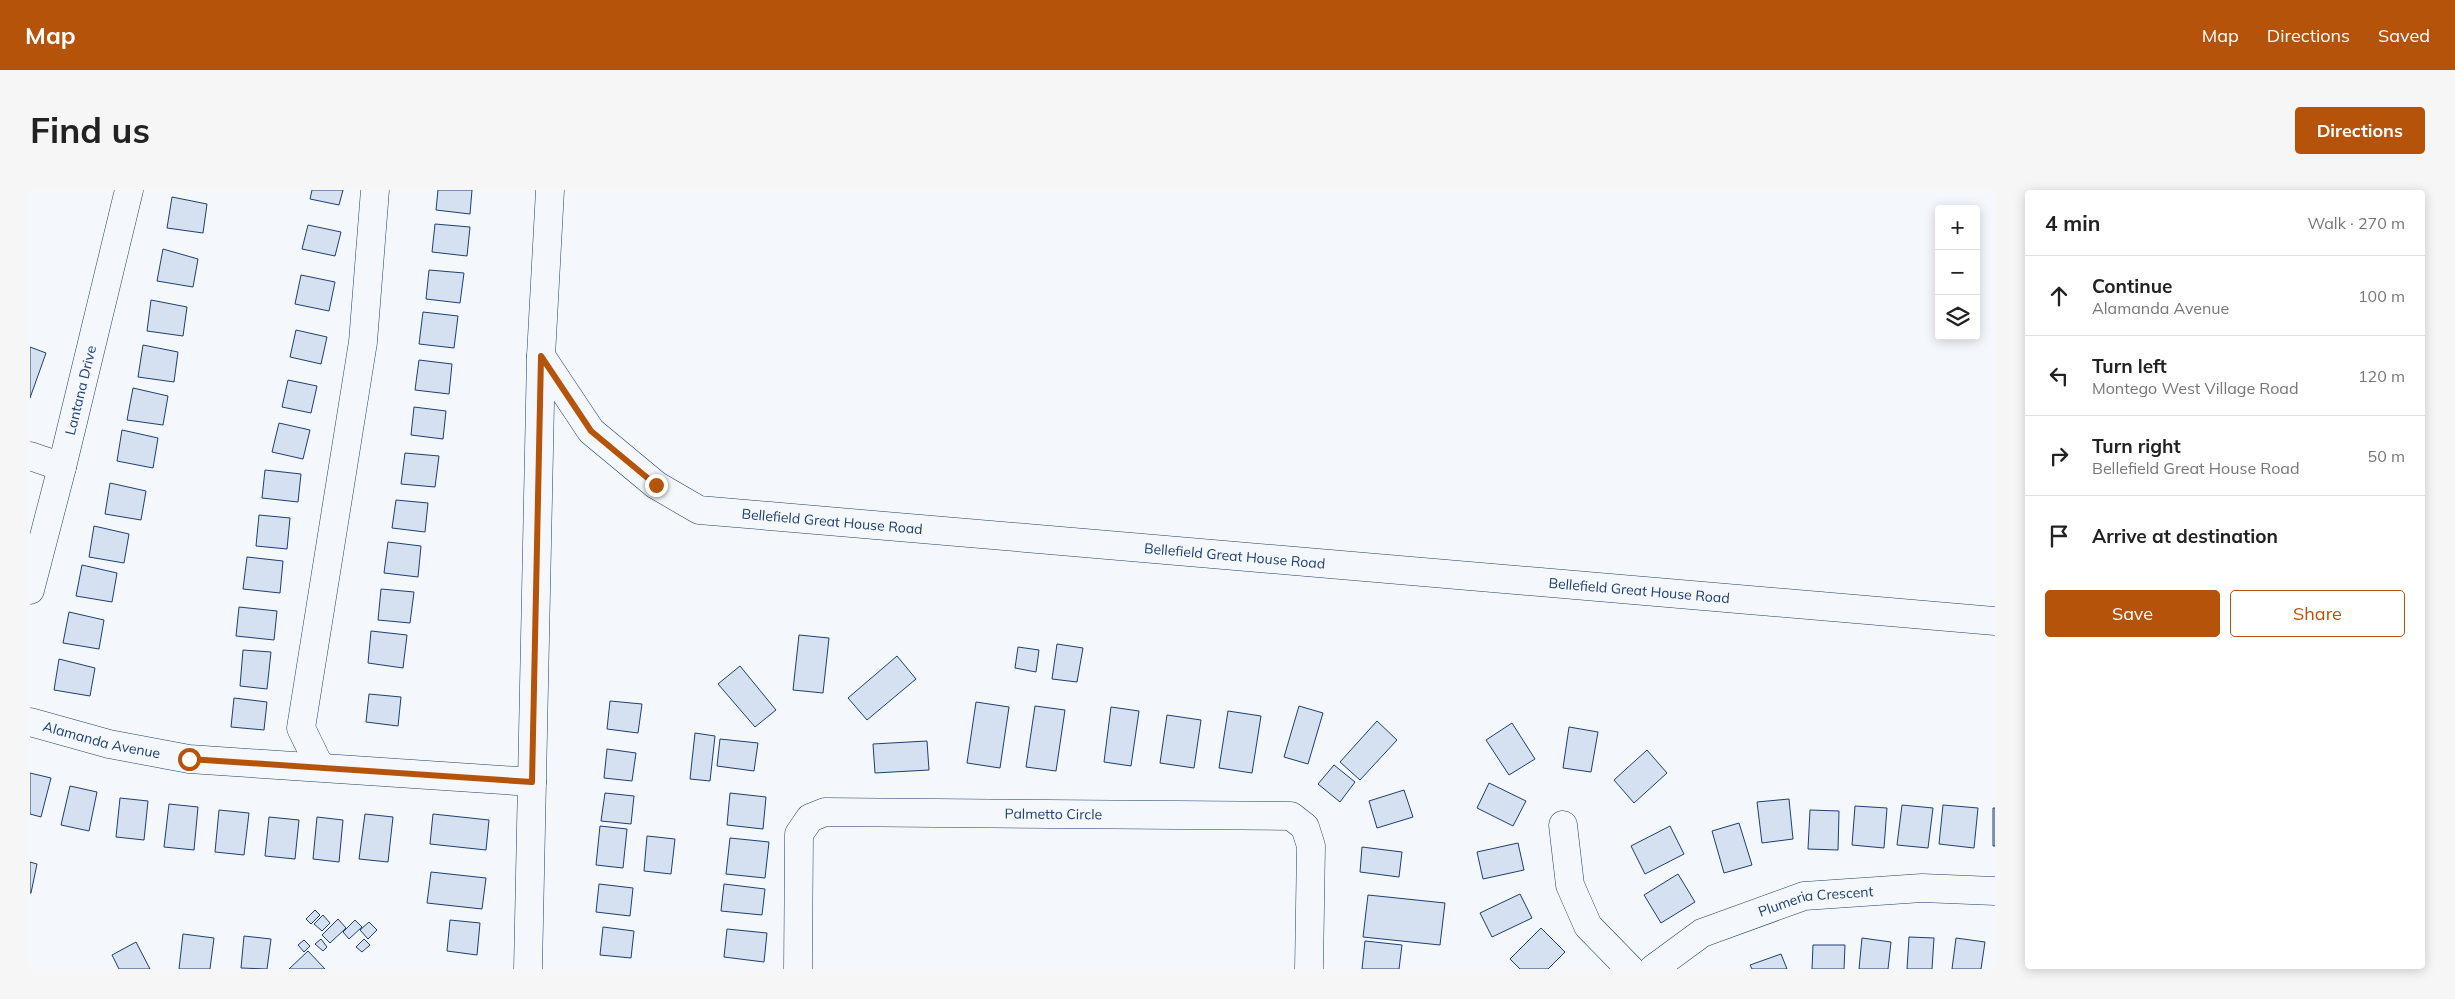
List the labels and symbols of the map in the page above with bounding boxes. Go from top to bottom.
street label: Lantana Drive [61,344,100,437]
route end [645,474,668,497]
street label: Bellefield Great House Road [741,505,923,538]
street label: Bellefield Great House Road [1143,539,1326,573]
street label: Bellefield Great House Road [1548,574,1730,607]
street label: Alamanda Avenue [41,717,162,762]
route start [178,748,201,771]
street label: Palmetto Circle [1005,805,1102,823]
street label: Plumeria Crescent [1756,882,1874,921]

